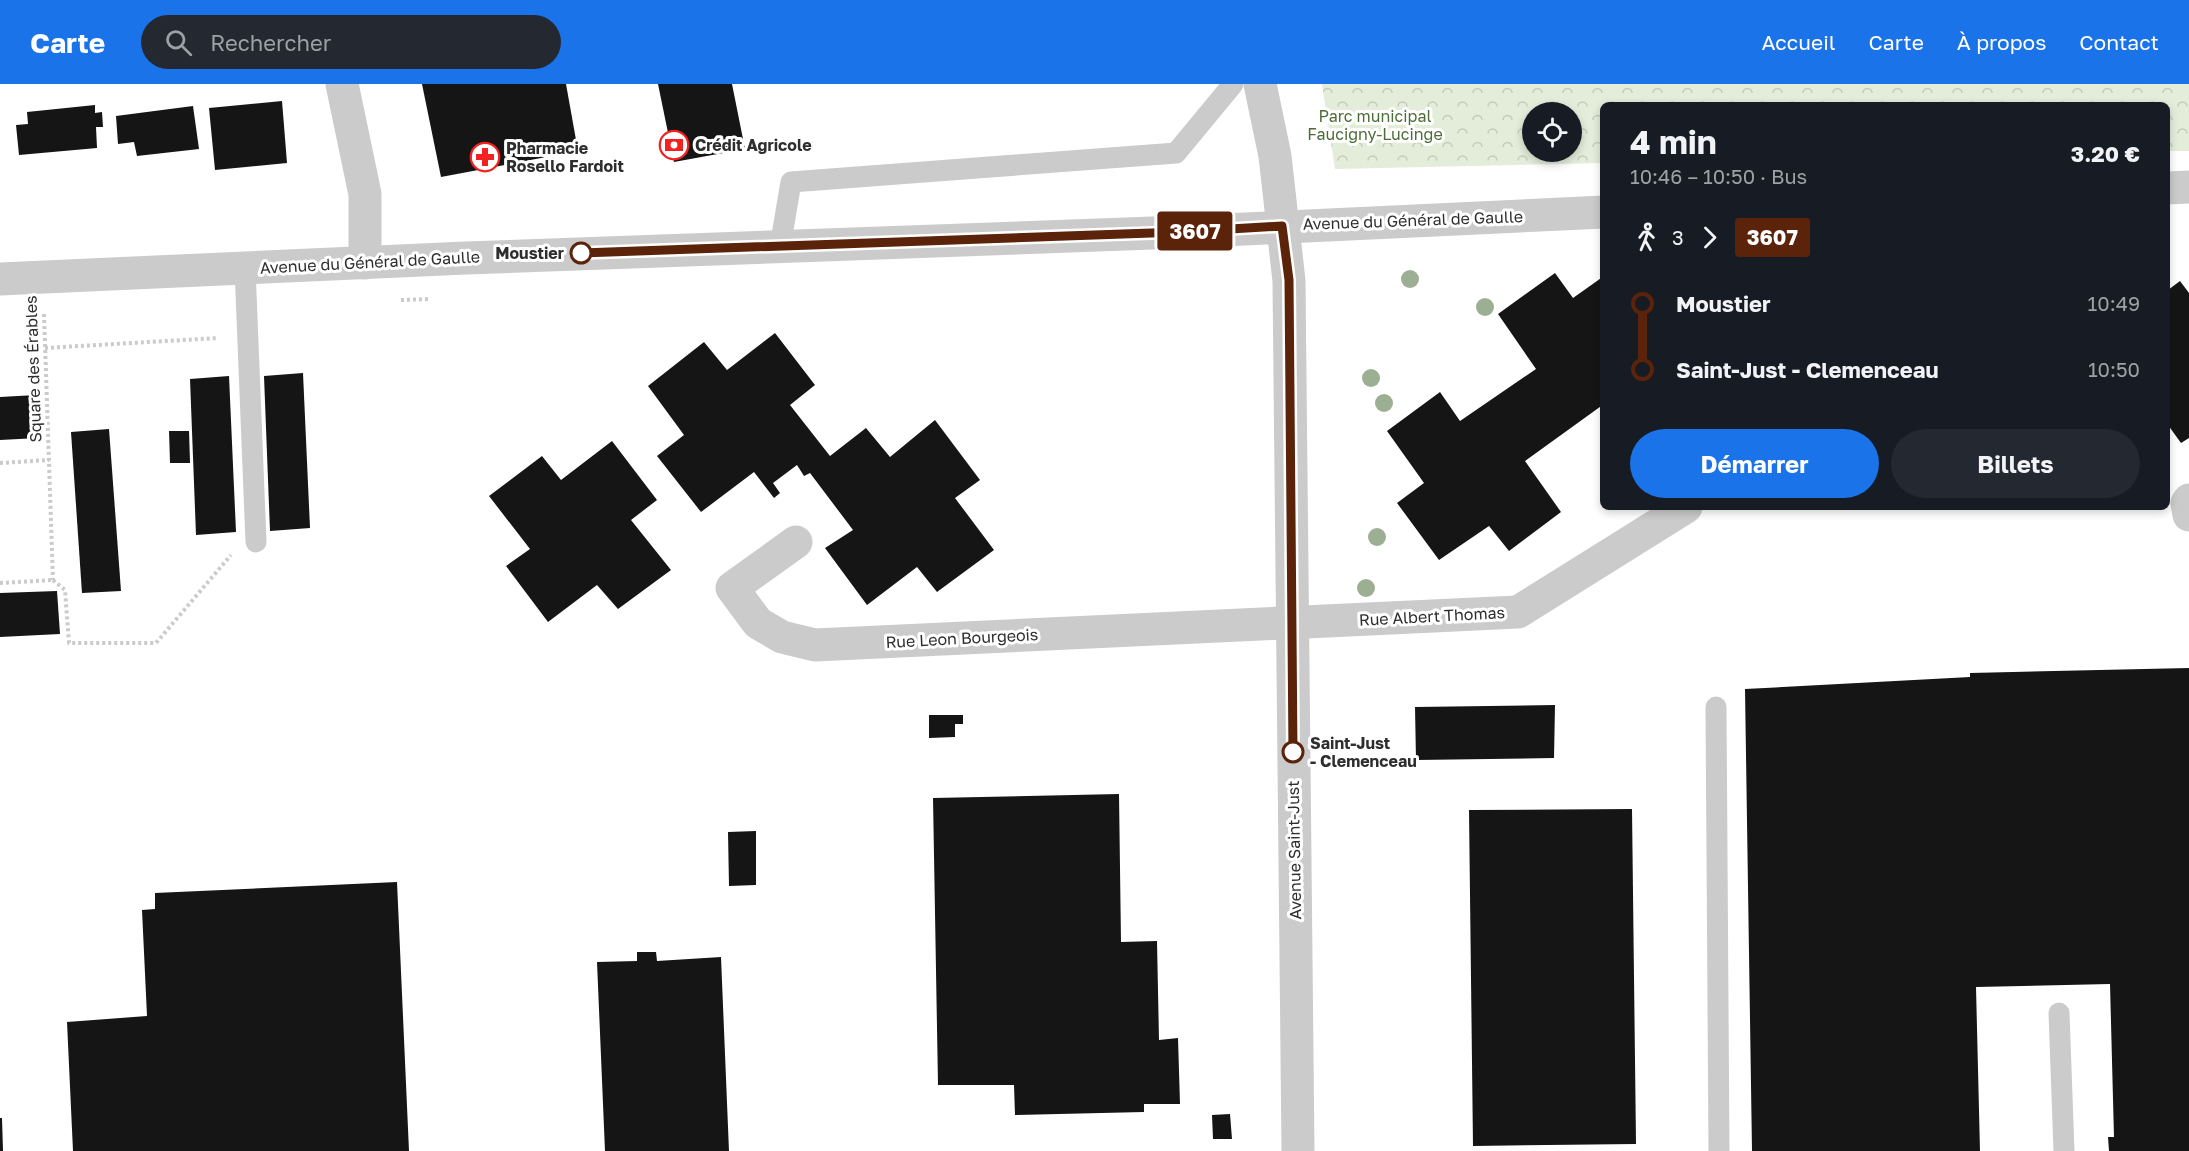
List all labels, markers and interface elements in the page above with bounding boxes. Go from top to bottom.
search box [141,15,561,69]
text: Carte [30,26,105,59]
icon: search [162,26,195,59]
text: Rechercher [210,29,331,56]
text: Accueil [1762,29,1835,55]
text: Carte [1868,29,1924,55]
text: À propos [1957,29,2046,55]
text: Contact [2079,29,2159,55]
map controls [1522,102,1582,162]
button: locate [1522,102,1582,162]
park label: Parc municipal Faucigny-Lucinge [1307,106,1443,144]
text: 4 min [1630,122,1717,161]
bank icon: Crédit Agricole [658,129,690,161]
place label: Crédit Agricole [695,135,812,155]
place label: Pharmacie Rosello Fardoit [506,138,624,176]
text: 3.20 € [2071,140,2140,167]
pharmacy icon: Pharmacie Rosello Fardoit [469,141,501,173]
text: 10:46 – 10:50 · Bus [1630,164,1807,188]
street label: Avenue du Général de Gaulle [1303,206,1523,234]
line badge: 3607 [1153,212,1237,250]
text: 3607 [1169,218,1221,244]
icon: walk [1630,221,1663,254]
icon: forward [1693,221,1726,254]
text: 3607 [1747,224,1798,250]
text: 3 [1672,225,1684,249]
marker: Moustier [570,242,592,264]
place label: Moustier [495,243,564,263]
street label: Avenue du Général de Gaulle [259,246,481,278]
text: Moustier [1676,290,1770,317]
text: 10:49 [2088,291,2140,315]
street label: Square des Érables [20,295,46,443]
text: Saint-Just - Clemenceau [1676,356,1939,383]
text: 10:50 [2088,357,2140,381]
button: Démarrer [1630,429,1879,498]
button: Billets [1891,429,2140,498]
street label: Rue Albert Thomas [1358,602,1506,630]
street label: Rue Leon Bourgeois [885,624,1039,652]
place label: Saint-Just - Clemenceau [1310,733,1417,771]
marker: Saint-Just - Clemenceau [1282,741,1304,763]
street label: Avenue Saint-Just [1283,780,1305,920]

